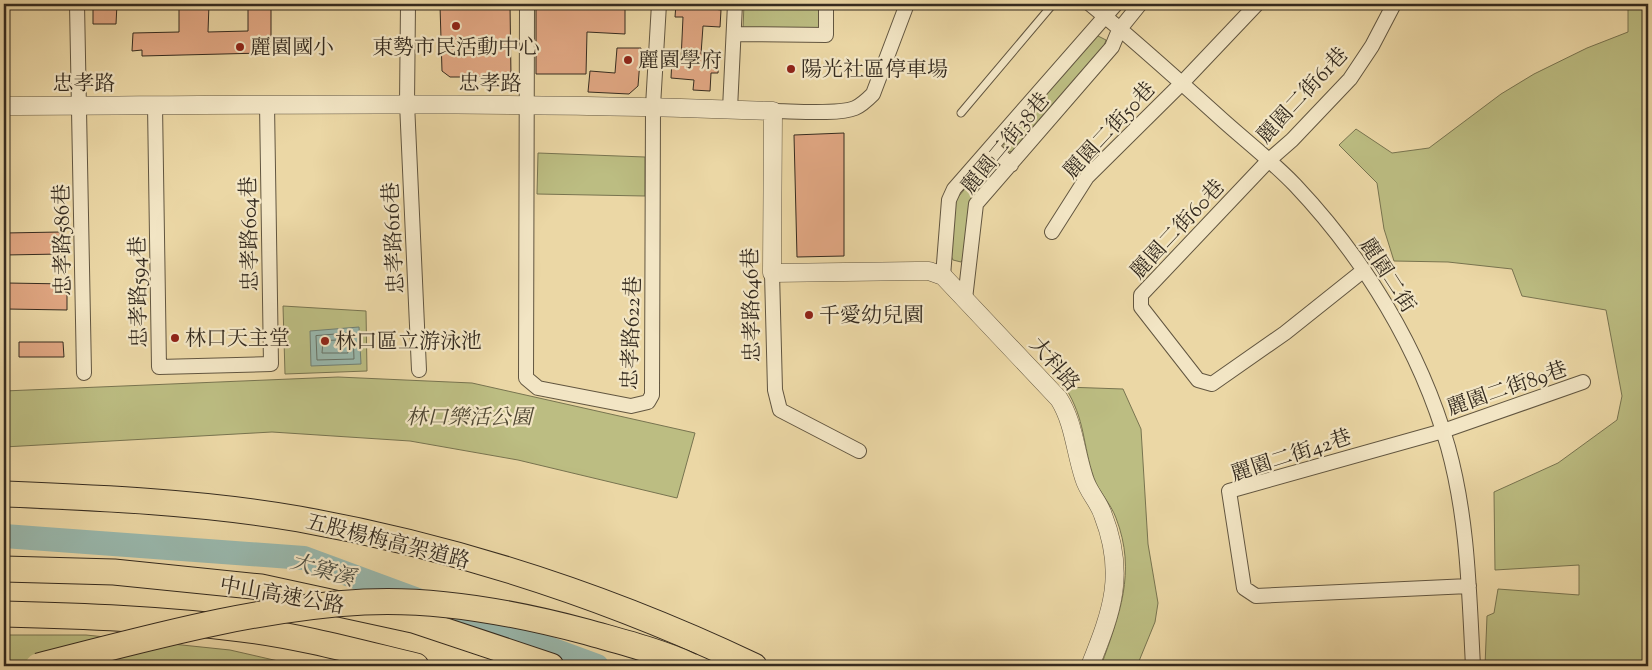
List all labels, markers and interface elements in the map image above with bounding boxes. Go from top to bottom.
marker: 東勢市民活動中心 [450,20,462,32]
place label: 麗園國小 [250,34,334,64]
place label: 東勢市民活動中心 [372,34,540,64]
marker: 麗園國小 [234,41,246,53]
street label: 麗園二街61巷 [1251,41,1356,151]
place label: 麗園學府 [638,47,722,77]
marker: 麗園學府 [622,54,634,66]
place label: 陽光社區停車場 [801,56,948,86]
marker: 陽光社區停車場 [785,63,797,75]
street label: 忠孝路 [458,69,522,101]
street label: 忠孝路 [53,70,116,100]
street label: 麗園二街50巷 [1057,76,1163,187]
street label: 麗園二街38巷 [955,87,1058,201]
street label: 麗園二街60巷 [1124,174,1233,287]
street label: 忠孝路604巷 [235,176,267,292]
street label: 忠孝路616巷 [377,181,413,295]
street label: 忠孝路586巷 [48,184,80,296]
street label: 麗園二街 [1351,233,1422,319]
street label: 忠孝路594巷 [124,236,156,348]
street label: 忠孝路646巷 [737,247,769,363]
street label: 忠孝路622巷 [616,276,650,391]
place label: 千愛幼兒園 [819,302,924,332]
marker: 千愛幼兒園 [803,309,815,321]
place label: 林口天主堂 [185,325,290,355]
place label: 林口區立游泳池 [335,328,482,358]
marker: 林口天主堂 [169,332,181,344]
street label: 大科路 [1022,332,1085,399]
marker: 林口區立游泳池 [319,335,331,347]
street label: 麗園二街89巷 [1443,355,1572,425]
park label: 林口樂活公園 [406,404,535,434]
street label: 麗園二街42巷 [1227,423,1356,491]
street label: 五股楊梅高架道路 [302,508,473,578]
water label: 大窠溪 [286,547,360,597]
street label: 中山高速公路 [217,571,346,623]

